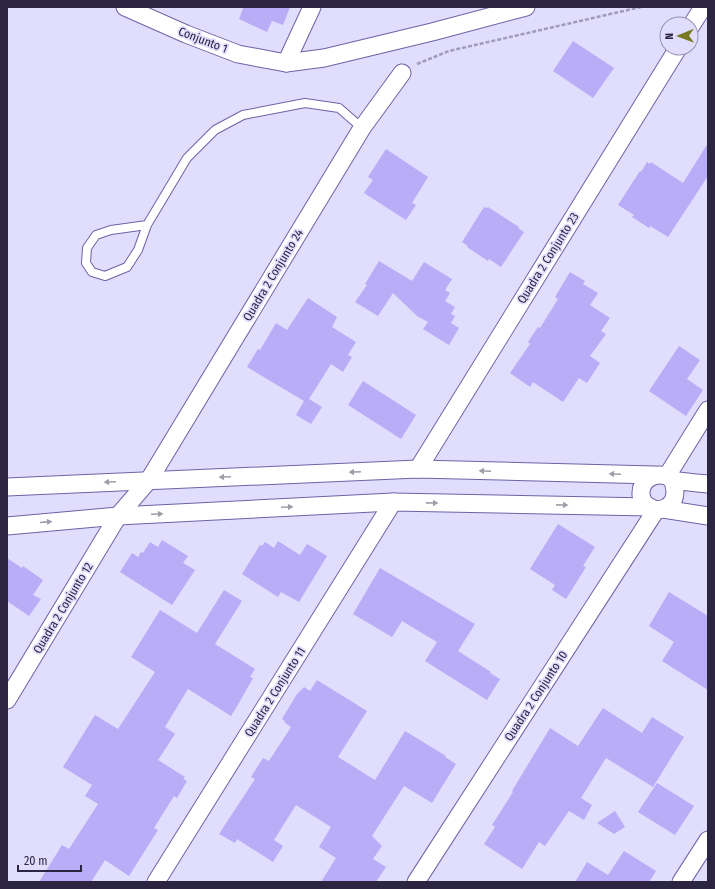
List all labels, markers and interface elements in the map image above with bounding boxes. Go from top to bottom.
north arrow [659,16,699,56]
street label: Conjunto 1 [176,24,230,56]
text: N [663,33,676,40]
street label: Quadra 2 Conjunto 23 [514,210,582,306]
street label: Quadra 2 Conjunto 24 [240,226,306,323]
one-way arrow [349,468,361,475]
one-way arrow [478,468,491,474]
one-way arrow [608,471,621,477]
one-way arrow [218,474,231,480]
one-way arrow [104,479,116,486]
one-way arrow [426,499,438,506]
one-way arrow [556,502,568,509]
one-way arrow [281,504,293,511]
one-way arrow [151,511,164,517]
one-way arrow [40,519,52,526]
street label: Quadra 2 Conjunto 12 [30,560,96,656]
street label: Quadra 2 Conjunto 11 [242,645,308,739]
street label: Quadra 2 Conjunto 10 [502,648,570,744]
scale bar [18,847,81,873]
text: 20 m [24,854,48,868]

